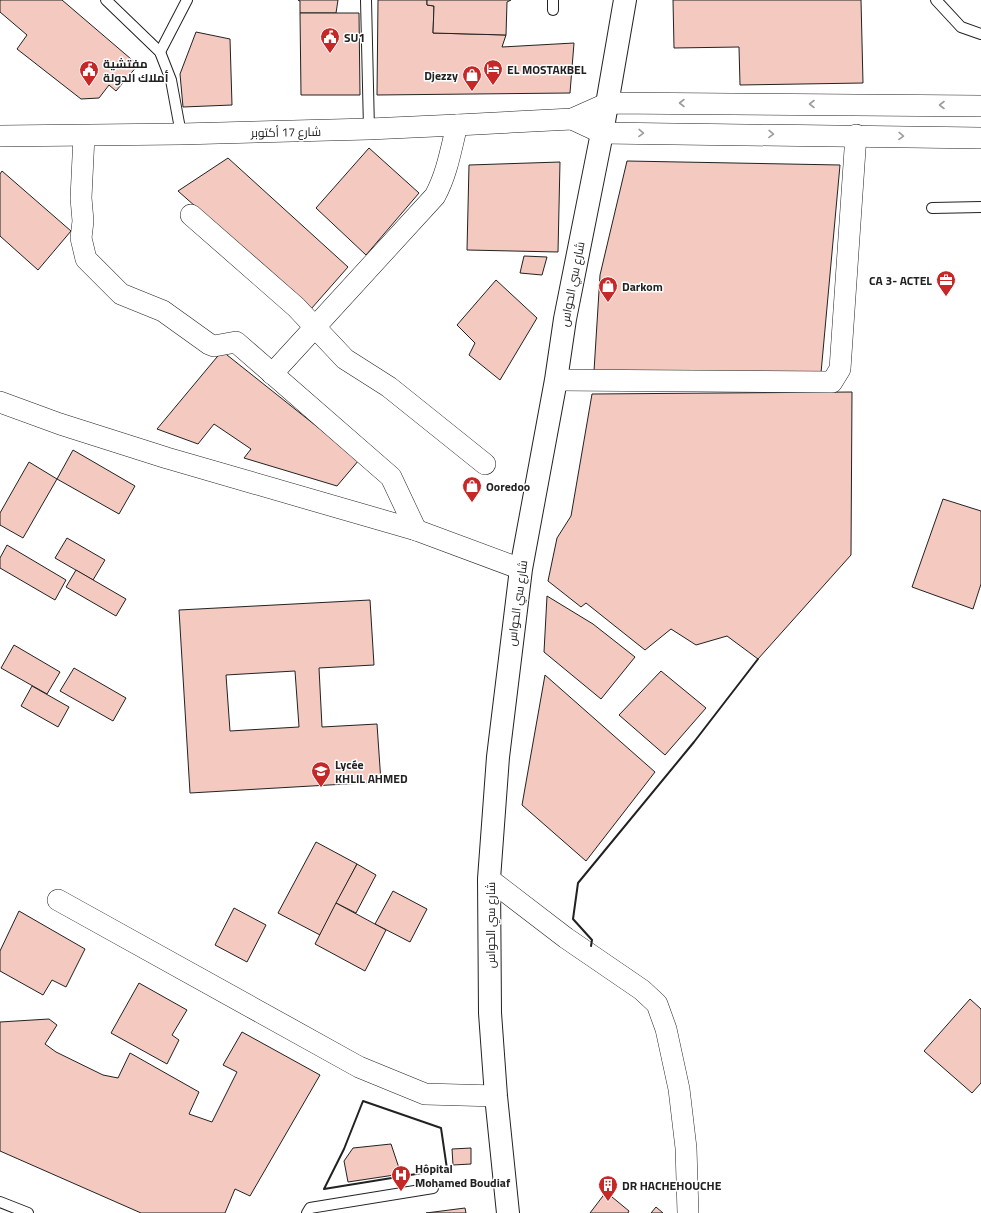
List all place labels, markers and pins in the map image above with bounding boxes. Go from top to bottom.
public building icon: SU1 [319,26,341,54]
place label: SU1 [344,28,365,47]
place label: مفتشية أملاك الدولة [103,54,169,87]
hotel icon: EL MOSTAKBEL [482,58,504,86]
public building icon: مفتشية أملاك الدولة [78,59,100,87]
place label: EL MOSTAKBEL [507,60,587,79]
shop icon: Djezzy [461,64,483,92]
place label: Djezzy [424,66,458,85]
office icon: CA 3- ACTEL [935,269,957,297]
place label: CA 3- ACTEL [869,271,932,290]
shop icon: Darkom [597,275,619,303]
place label: Darkom [622,277,663,296]
shop icon: Ooredoo [461,475,483,503]
place label: Ooredoo [486,477,530,496]
place label: Lycée KHLIL AHMED [335,755,408,788]
school or university icon: Lycée KHLIL AHMED [310,760,332,788]
place label: Hôpital Mohamed Boudiaf [415,1159,511,1192]
hospital icon: Hôpital Mohamed Boudiaf [390,1164,412,1192]
building icon: DR HACHEHOUCHE [597,1174,619,1202]
place label: DR HACHEHOUCHE [622,1176,722,1195]

